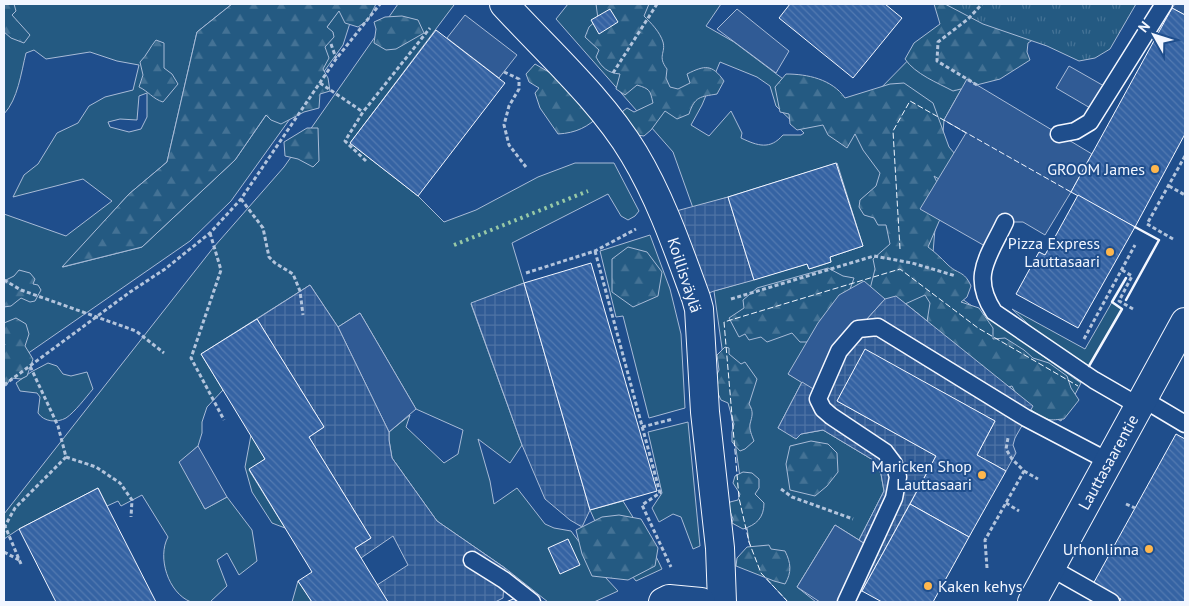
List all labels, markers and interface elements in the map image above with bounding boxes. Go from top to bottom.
north arrow [1129,10,1179,60]
text: N [1134,18,1154,36]
place label: GROOM James [1047,159,1145,179]
marker: GROOM James [1149,163,1161,175]
place label: Pizza Express Lauttasaari [1008,233,1100,271]
street label: Koillisväylä [663,235,707,315]
marker: Pizza Express Lauttasaari [1104,246,1116,258]
street label: Lauttasaarentie [1074,411,1142,513]
place label: Maricken Shop Lauttasaari [871,456,972,494]
marker: Maricken Shop Lauttasaari [976,469,988,481]
place label: Urhonlinna [1063,539,1139,559]
marker: Urhonlinna [1143,543,1155,555]
place label: Kaken kehys [938,576,1023,596]
marker: Kaken kehys [922,580,934,592]

